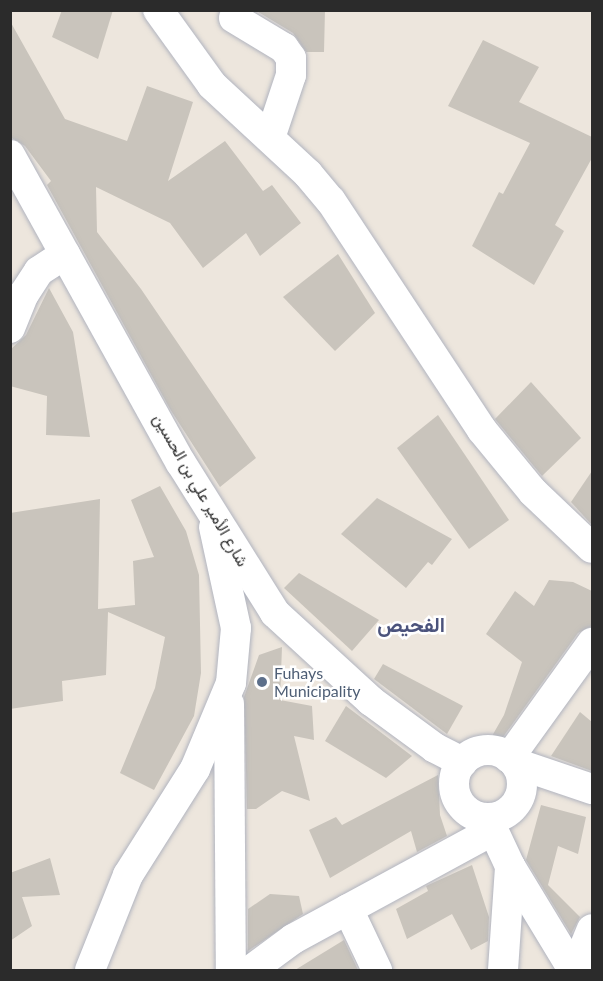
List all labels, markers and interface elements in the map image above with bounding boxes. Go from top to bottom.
street label: شارع الأمير علي بن الحسين [149,410,253,570]
district label: الفحيص [377,612,445,636]
place label: Fuhays Municipality [274,663,360,701]
marker: Fuhays Municipality [255,675,269,689]

